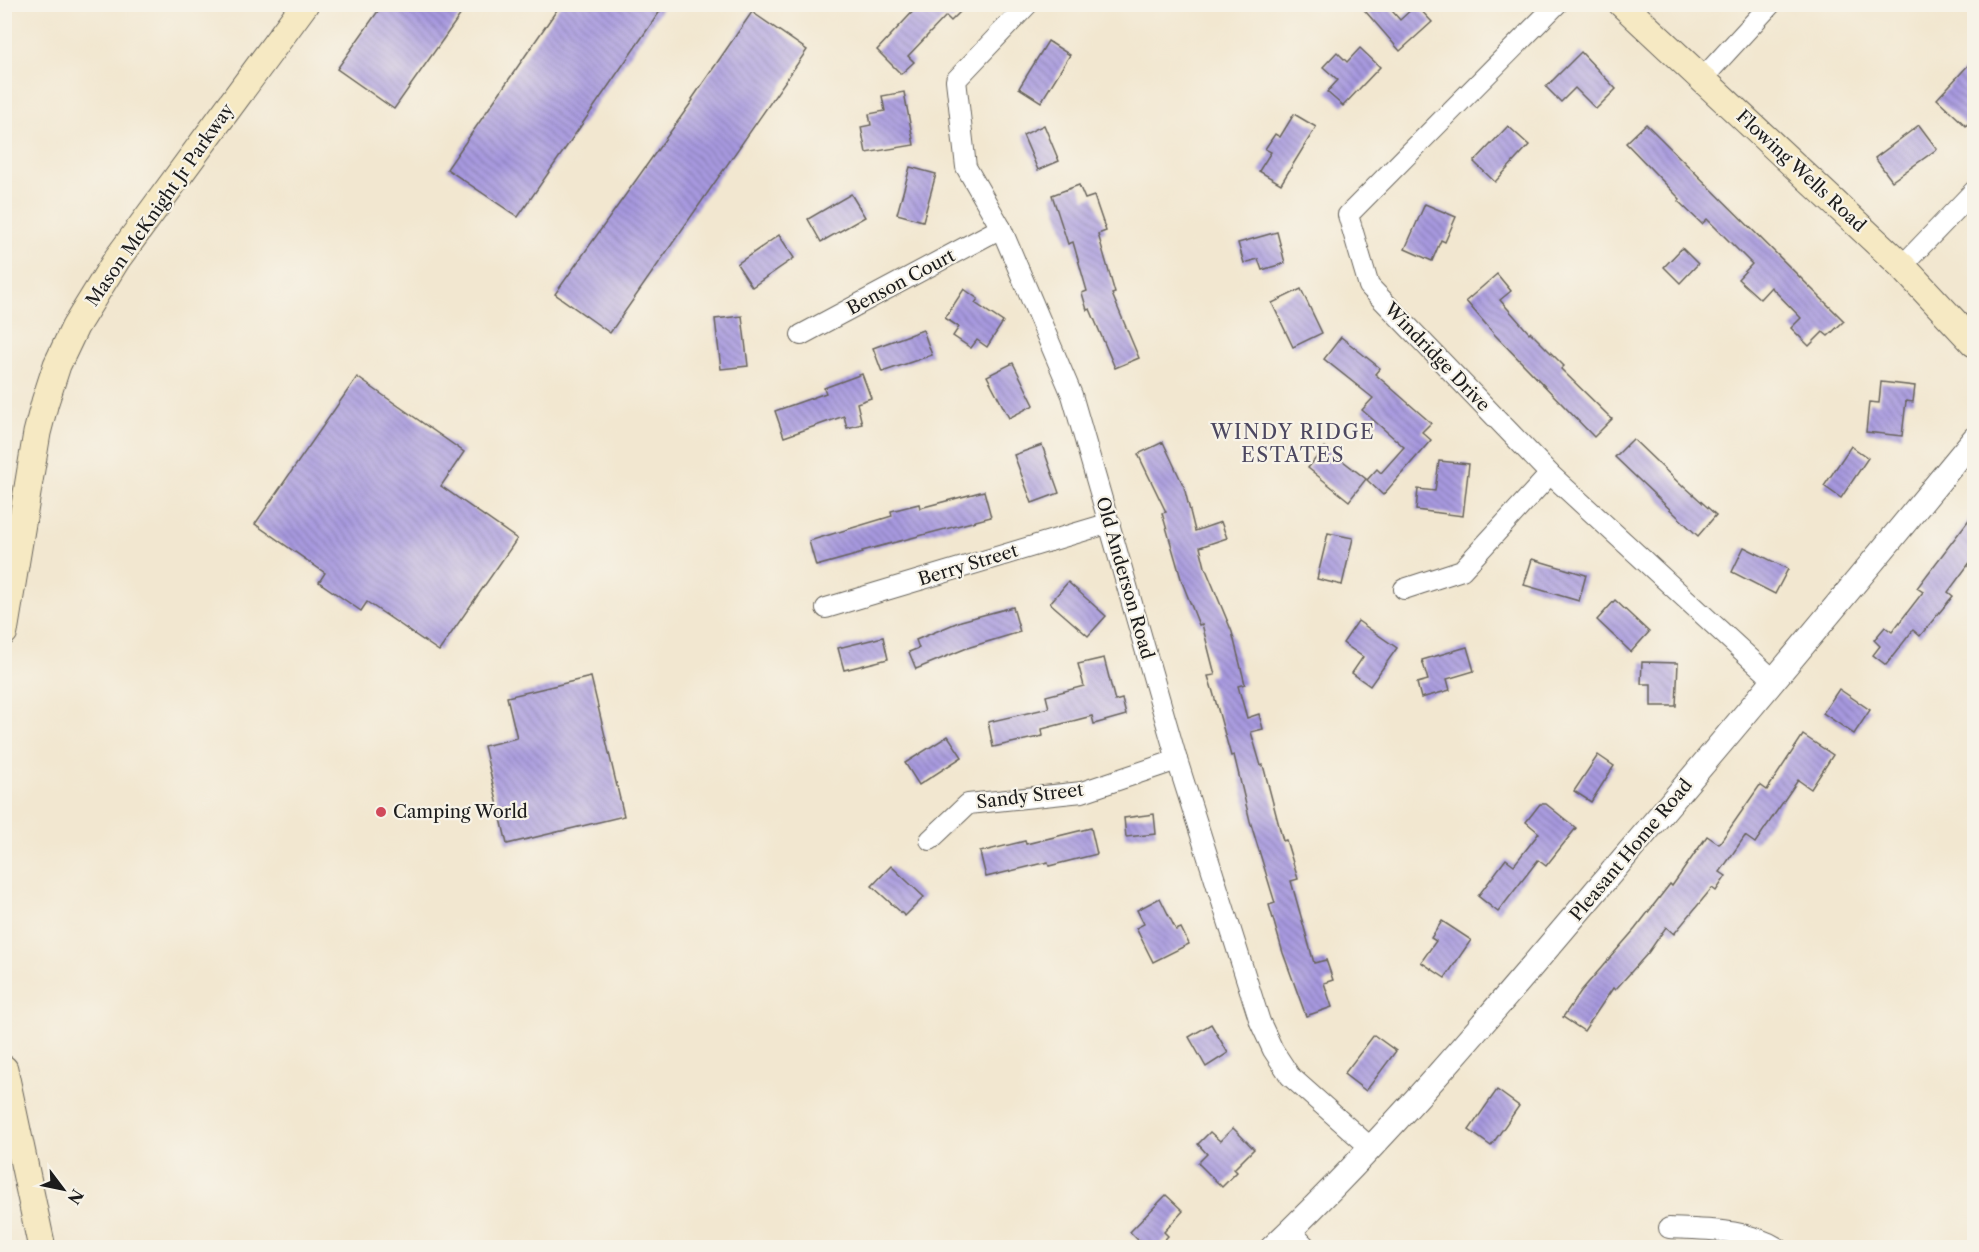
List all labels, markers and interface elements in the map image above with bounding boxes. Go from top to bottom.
street label: Mason McKnight Jr Parkway [81,98,239,311]
street label: Flowing Wells Road [1732,105,1870,237]
street label: Benson Court [843,244,959,320]
street label: Windridge Drive [1379,297,1494,416]
district label: WINDY RIDGE ESTATES [1210,420,1375,467]
street label: Old Anderson Road [1091,494,1159,662]
street label: Berry Street [915,539,1021,591]
street label: Pleasant Home Road [1565,774,1697,926]
street label: Sandy Street [975,778,1085,813]
place label: Camping World [393,801,528,823]
marker: Camping World [374,805,388,819]
north arrow [33,1159,93,1219]
text: N [64,1186,88,1208]

